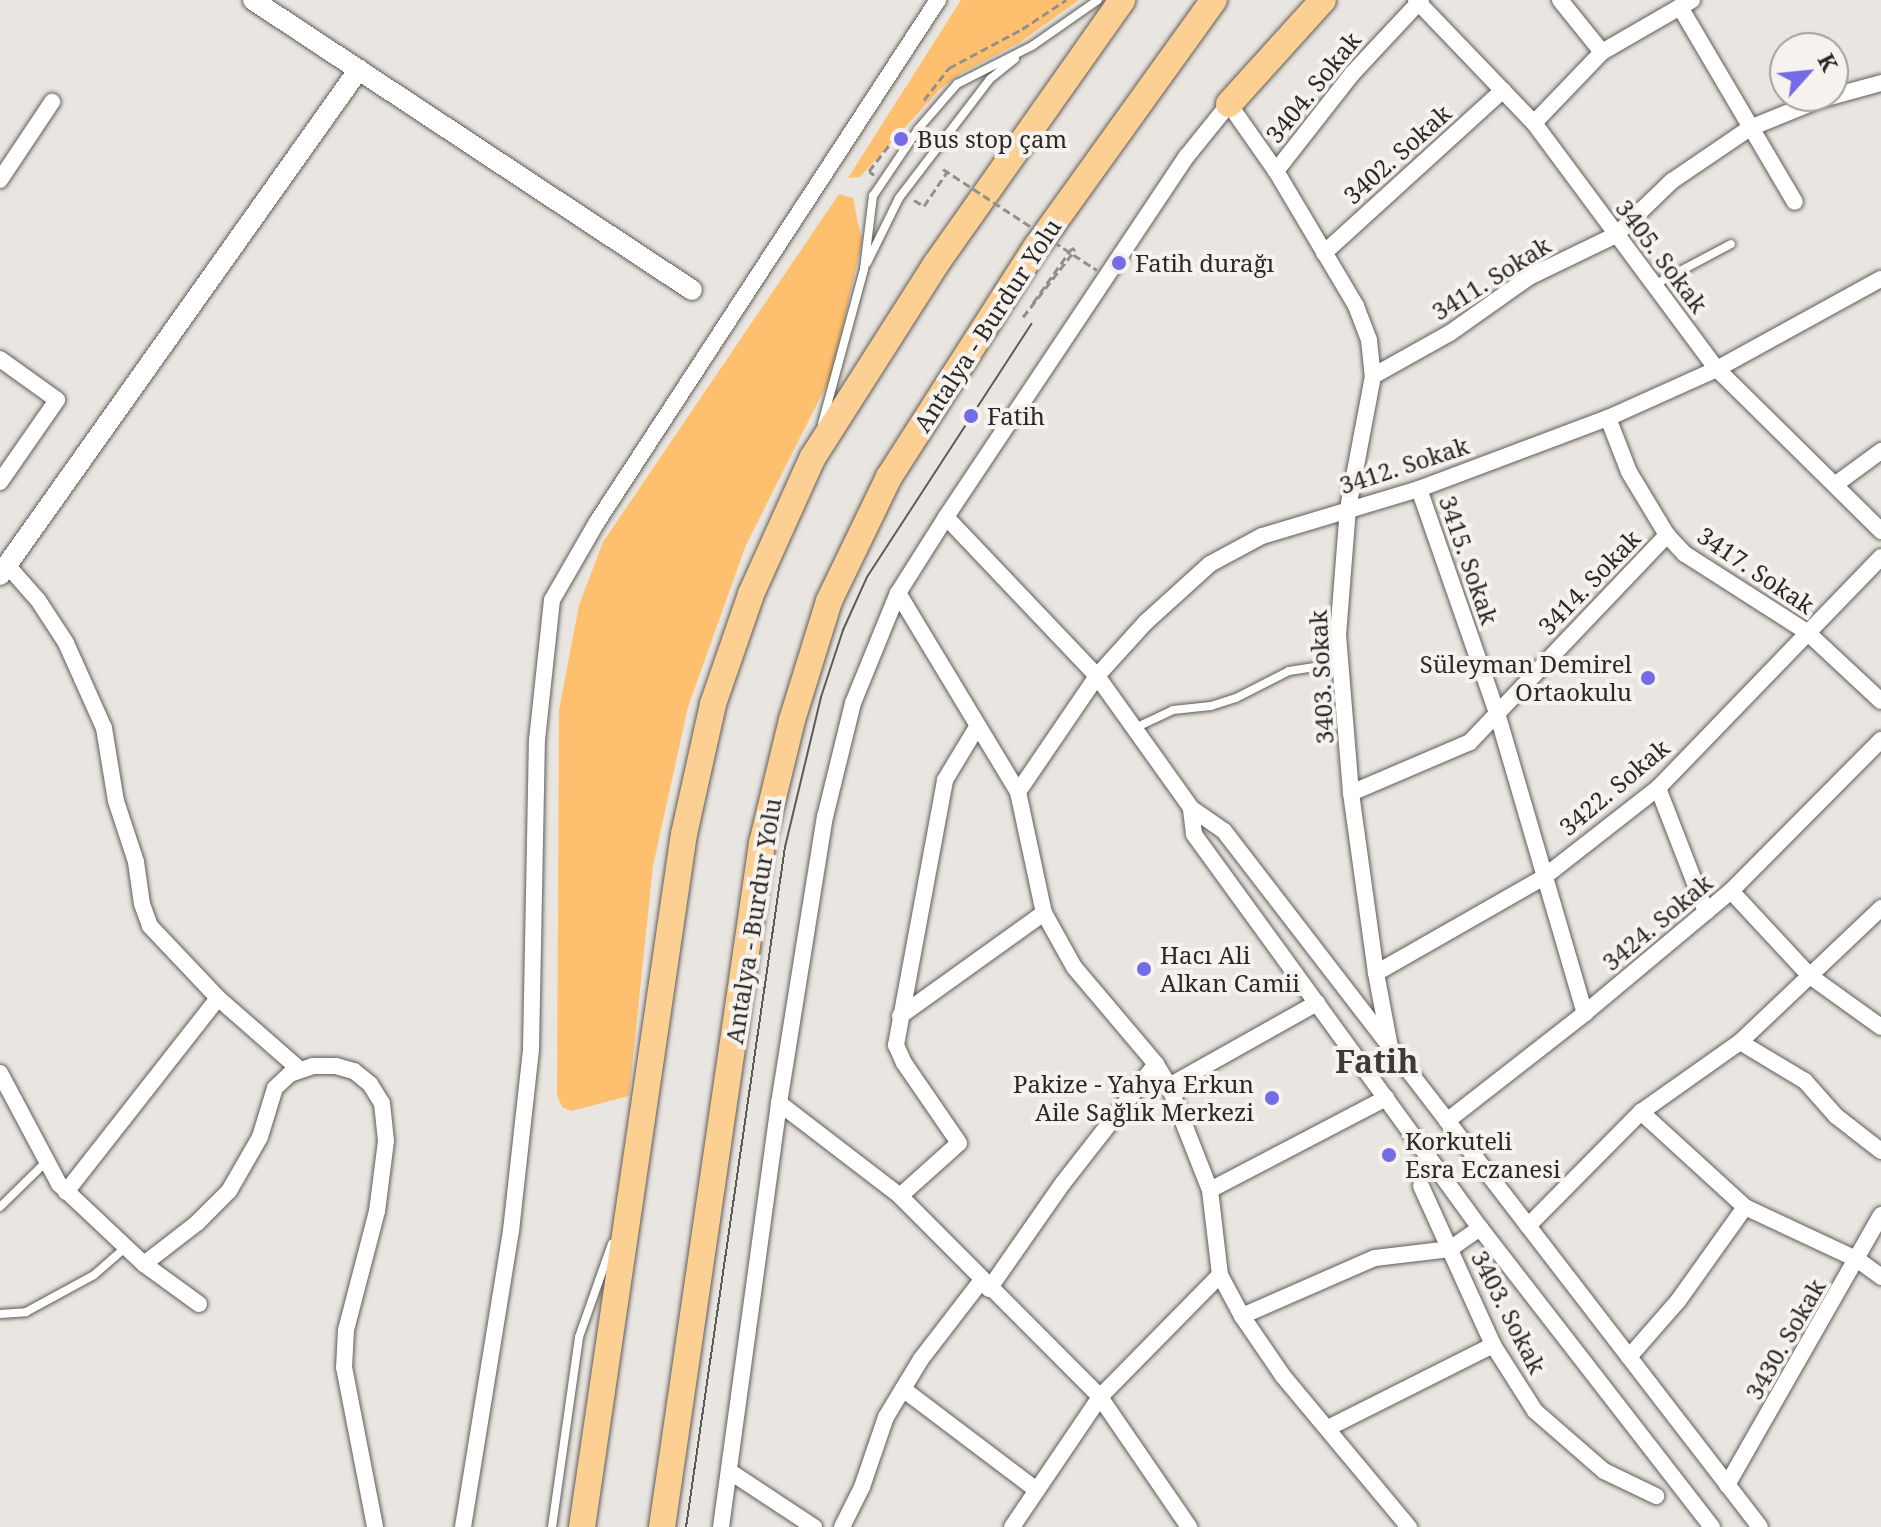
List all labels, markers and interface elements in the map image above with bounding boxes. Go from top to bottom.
street label: 3404. Sokak [1260,26,1366,148]
north arrow [1769,32,1849,112]
text: K [1812,48,1846,76]
street label: 3402. Sokak [1337,98,1457,210]
place label: Bus stop çam [917,125,1067,153]
marker: Bus stop çam [892,130,910,148]
street label: 3405. Sokak [1610,194,1714,318]
street label: Antalya - Burdur Yolu [907,213,1067,437]
street label: 3411. Sokak [1426,230,1556,326]
place label: Fatih durağı [1135,249,1274,277]
marker: Fatih durağı [1110,254,1128,272]
place label: Fatih [987,402,1045,430]
marker: Fatih [962,407,980,425]
street label: 3412. Sokak [1336,431,1472,499]
street label: 3415. Sokak [1434,492,1504,628]
street label: 3417. Sokak [1692,520,1820,620]
street label: 3414. Sokak [1532,524,1646,640]
street label: 3403. Sokak [1303,609,1339,745]
place label: Süleyman Demirel Ortaokulu [1420,650,1632,706]
marker: Süleyman Demirel Ortaokulu [1639,669,1657,687]
street label: 3422. Sokak [1553,733,1675,841]
street label: Antalya - Burdur Yolu [719,796,787,1046]
street label: 3424. Sokak [1596,868,1718,976]
place label: Hacı Ali Alkan Camii [1160,941,1300,997]
marker: Hacı Ali Alkan Camii [1135,960,1153,978]
district label: Fatih [1335,1042,1419,1080]
place label: Pakize - Yahya Erkun Aile Sağlık Merkezi [1013,1070,1254,1126]
marker: Pakize - Yahya Erkun Aile Sağlık Merkezi [1261,1087,1283,1109]
place label: Korkuteli Esra Eczanesi [1405,1127,1561,1183]
marker: Korkuteli Esra Eczanesi [1380,1146,1398,1164]
street label: 3403. Sokak [1466,1246,1552,1378]
street label: 3430. Sokak [1739,1274,1831,1404]

